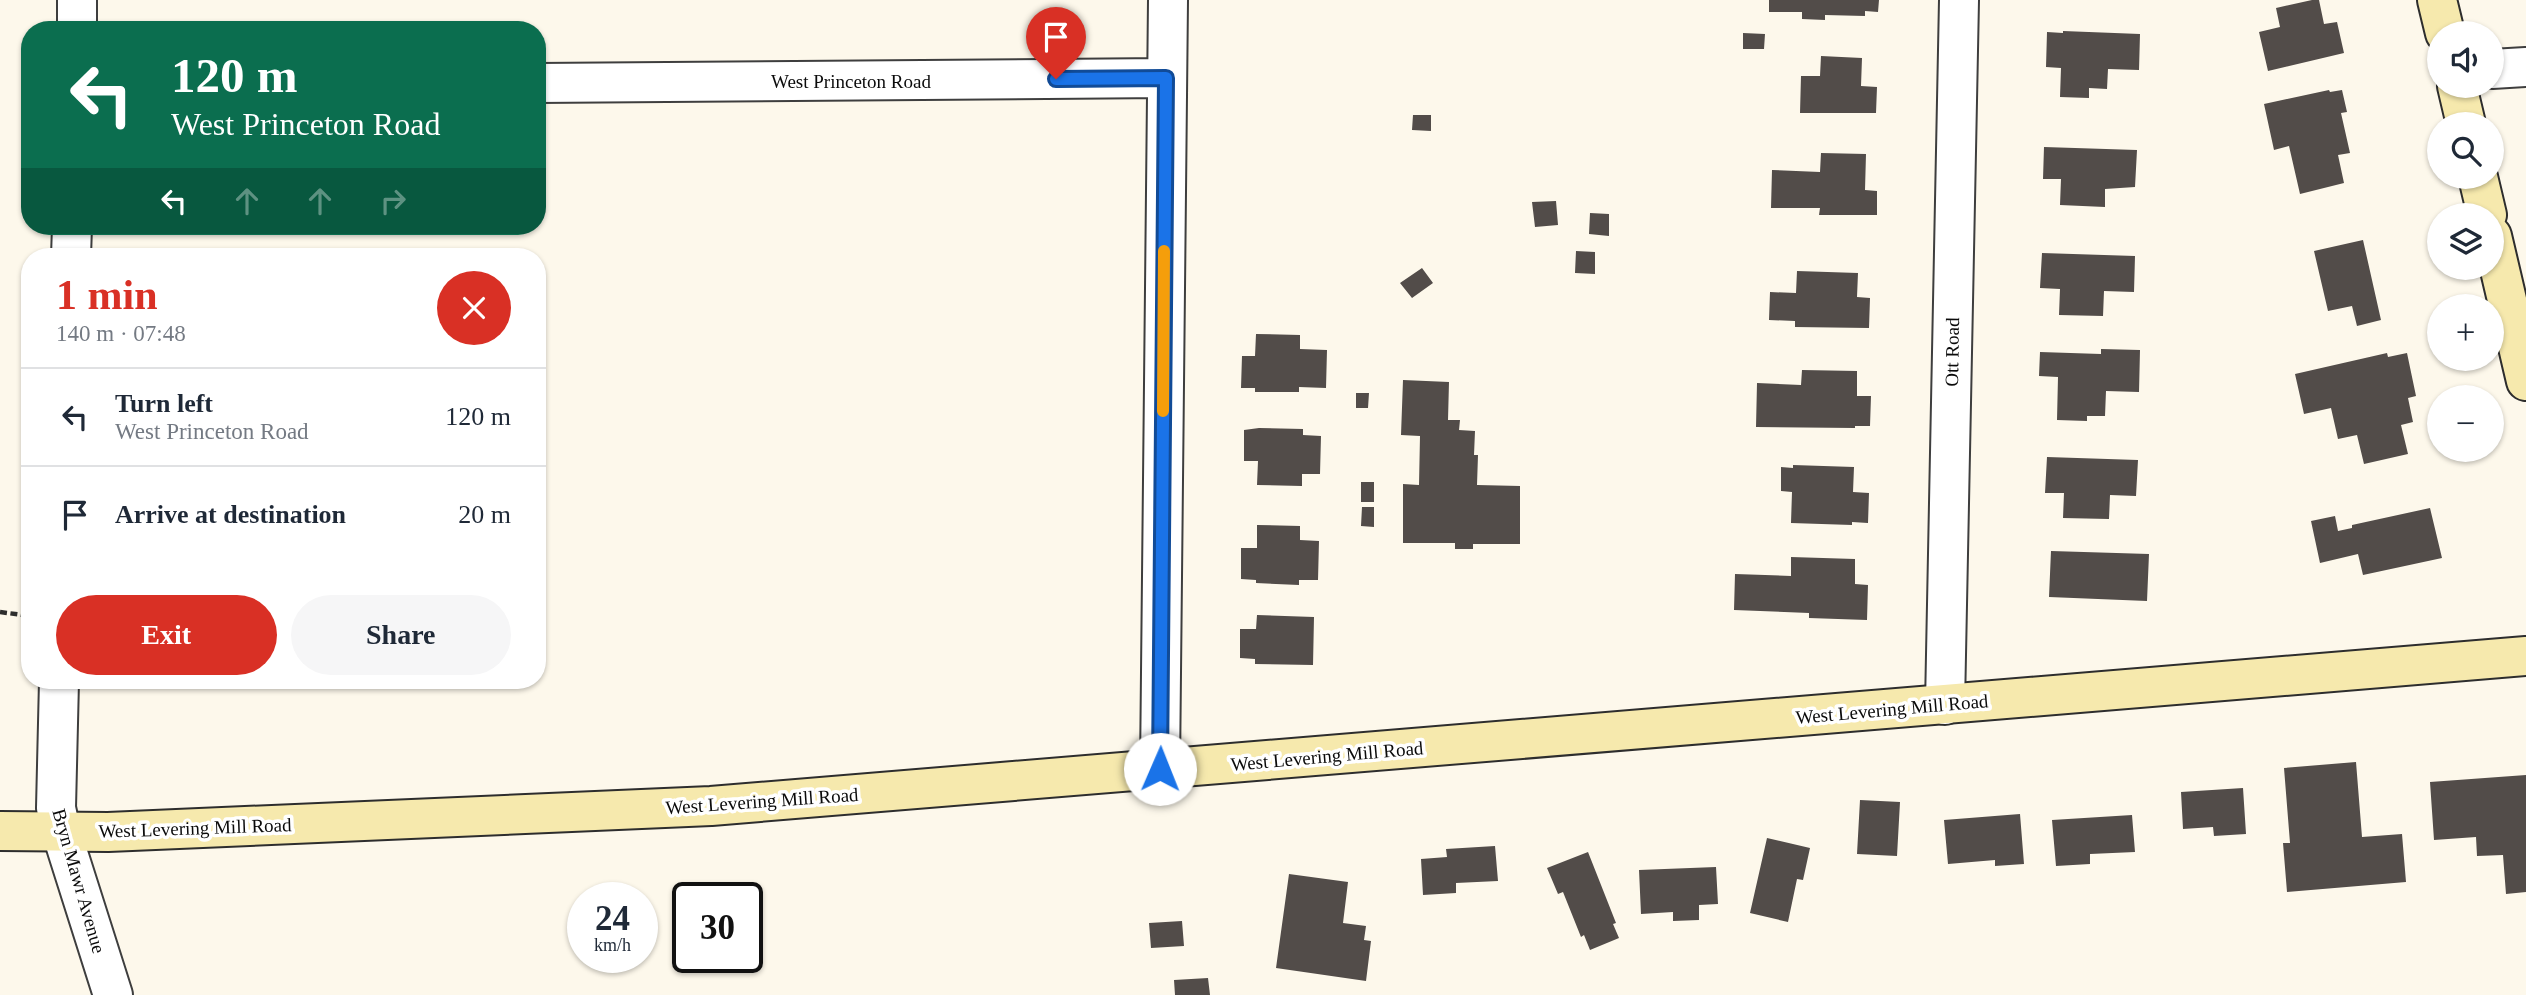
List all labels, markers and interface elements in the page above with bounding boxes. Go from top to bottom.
pin [1026,7,1086,79]
icon: arrive [1037,18,1075,56]
map controls [2427,21,2504,462]
button: sound [2427,21,2504,98]
text: 120 m [171,48,298,103]
icon: left [56,49,147,140]
street label: West Princeton Road [771,71,931,92]
text: West Princeton Road [171,106,440,142]
button: search [2427,112,2504,189]
icon: left [155,182,193,220]
icon: ahead [228,182,266,220]
icon: ahead [301,182,339,220]
icon: right [374,182,412,220]
button: layers [2427,203,2504,280]
button: close [437,271,511,345]
text: 1 min [56,272,158,318]
button: + [2427,294,2504,371]
street label: Ott Road [1941,317,1963,387]
text: 140 m · 07:48 [56,321,186,346]
button: − [2427,385,2504,462]
text: Turn left [115,389,213,418]
icon: left [56,398,94,436]
text: 120 m [445,402,511,431]
text: West Princeton Road [115,419,309,444]
icon: arrive [56,496,94,534]
text: Arrive at destination [115,500,346,529]
text: 20 m [458,500,511,529]
button: Exit [56,595,277,675]
button: Share [291,595,511,675]
street label: West Levering Mill Road [1795,690,1990,728]
position arrow [1123,732,1197,806]
street label: West Levering Mill Road [1230,737,1425,775]
street label: West Levering Mill Road [665,784,860,818]
street label: Bryn Mawr Avenue [48,806,110,956]
street label: West Levering Mill Road [98,814,292,842]
speed limit sign: 30 [672,882,763,973]
text: 24 [595,899,630,938]
text: km/h [594,935,631,955]

